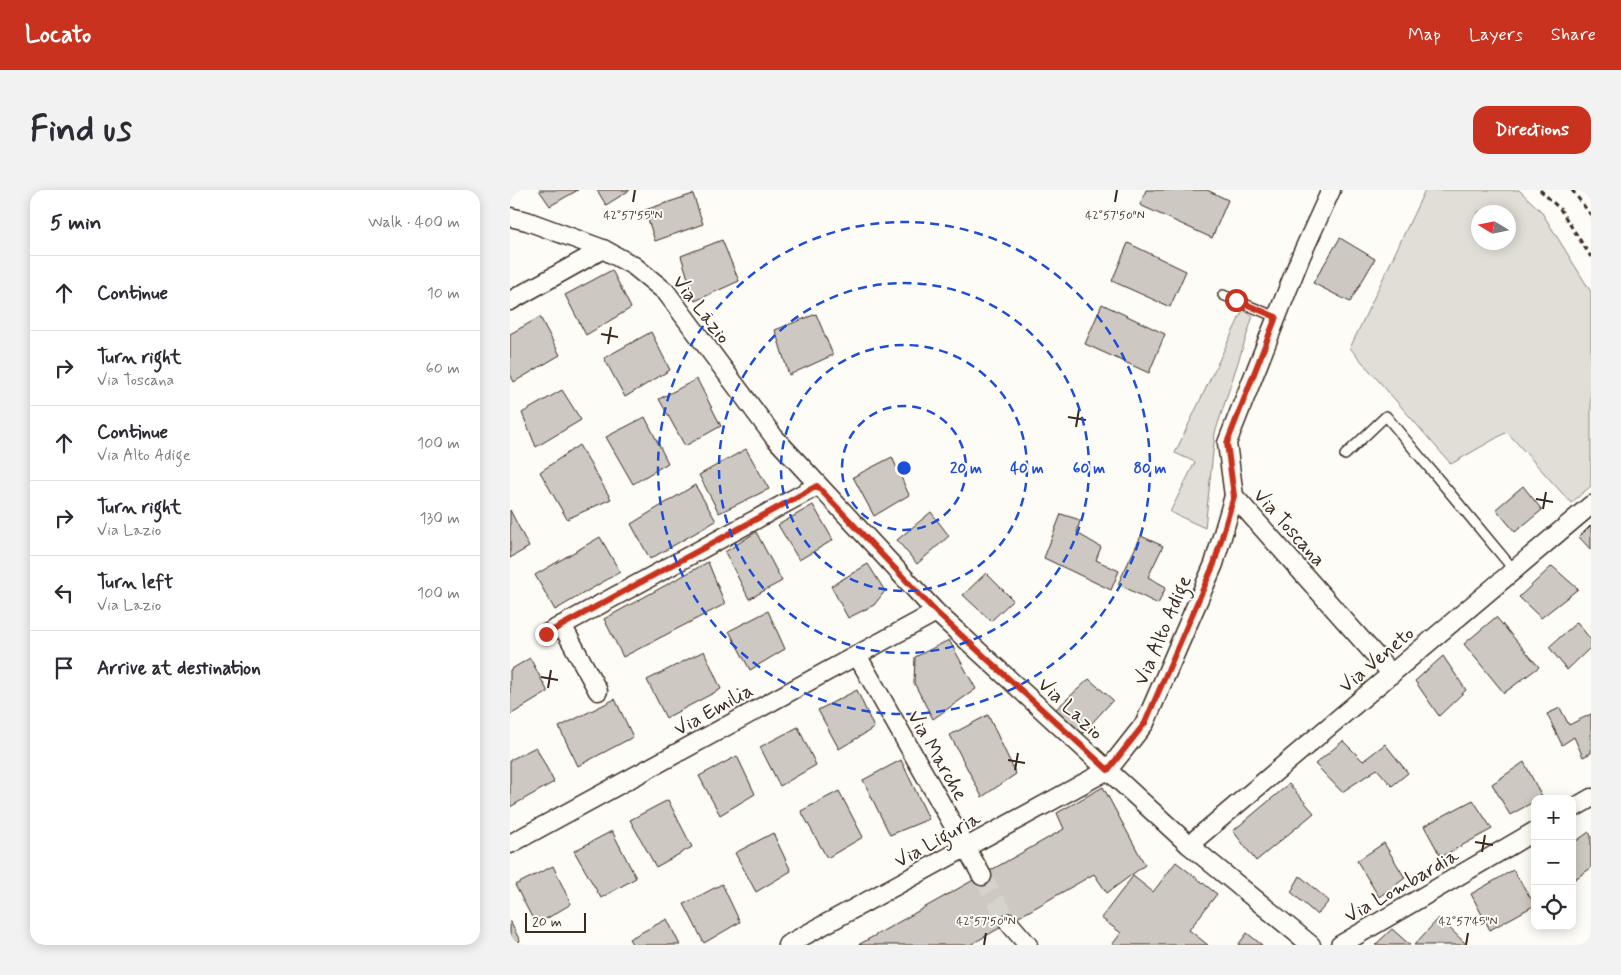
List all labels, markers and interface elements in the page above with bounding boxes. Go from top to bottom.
text: Locato [25,20,91,51]
text: Map [1408,23,1441,47]
text: Layers [1469,23,1523,47]
text: Share [1551,23,1596,47]
button: Directions [1473,106,1591,154]
text: Find us [30,107,132,153]
north arrow [1471,205,1516,250]
text: 42°57'55"N [603,208,663,224]
text: 42°57'50"N [1085,208,1145,224]
text: 5 min [50,209,102,237]
text: Walk · 400 m [368,212,460,233]
street label: Via Lazio [665,270,736,350]
icon: ahead [50,279,78,307]
text: Continue [97,281,168,306]
text: 10 m [427,283,460,304]
route start [1225,289,1248,312]
text: Turn right [97,345,181,370]
icon: right [50,354,78,382]
text: 60 m [426,358,460,379]
text: Via Toscana [97,370,174,391]
text: Continue [97,420,168,445]
icon: ahead [50,429,78,457]
text: 100 m [417,433,460,454]
text: Via Alto Adige [97,445,191,466]
centre of rings [895,459,913,477]
text: 20 m [950,459,982,479]
text: 40 m [1010,459,1044,479]
text: 60 m [1073,459,1105,479]
text: 80 m [1133,459,1167,479]
street label: Via Toscana [1246,483,1331,573]
text: Turn right [97,495,181,520]
icon: right [50,504,78,532]
text: 130 m [419,508,460,529]
text: Via Lazio [97,520,161,541]
text: Turn left [97,570,173,595]
street label: Via Alto Adige [1128,571,1201,691]
icon: left [50,579,78,607]
text: 100 m [417,583,460,604]
text: Via Lazio [97,595,161,616]
street label: Via Veneto [1334,621,1420,700]
route end [535,623,558,646]
icon: arrive [50,654,78,682]
text: Arrive at destination [97,656,261,681]
street label: Via Lazio [1031,672,1109,746]
street label: Via Emilia [669,678,758,743]
street label: Via Marche [900,706,973,806]
map controls [1531,795,1576,930]
button: + [1531,795,1576,840]
street label: Via Liguria [890,805,987,877]
button: − [1531,840,1576,885]
street label: Via Lombardia [1340,842,1465,930]
button: locate [1531,885,1576,930]
scale bar [525,910,586,933]
text: 20 m [532,913,562,931]
text: 42°57'50"N [956,914,1016,930]
text: 42°57'45"N [1439,914,1497,930]

